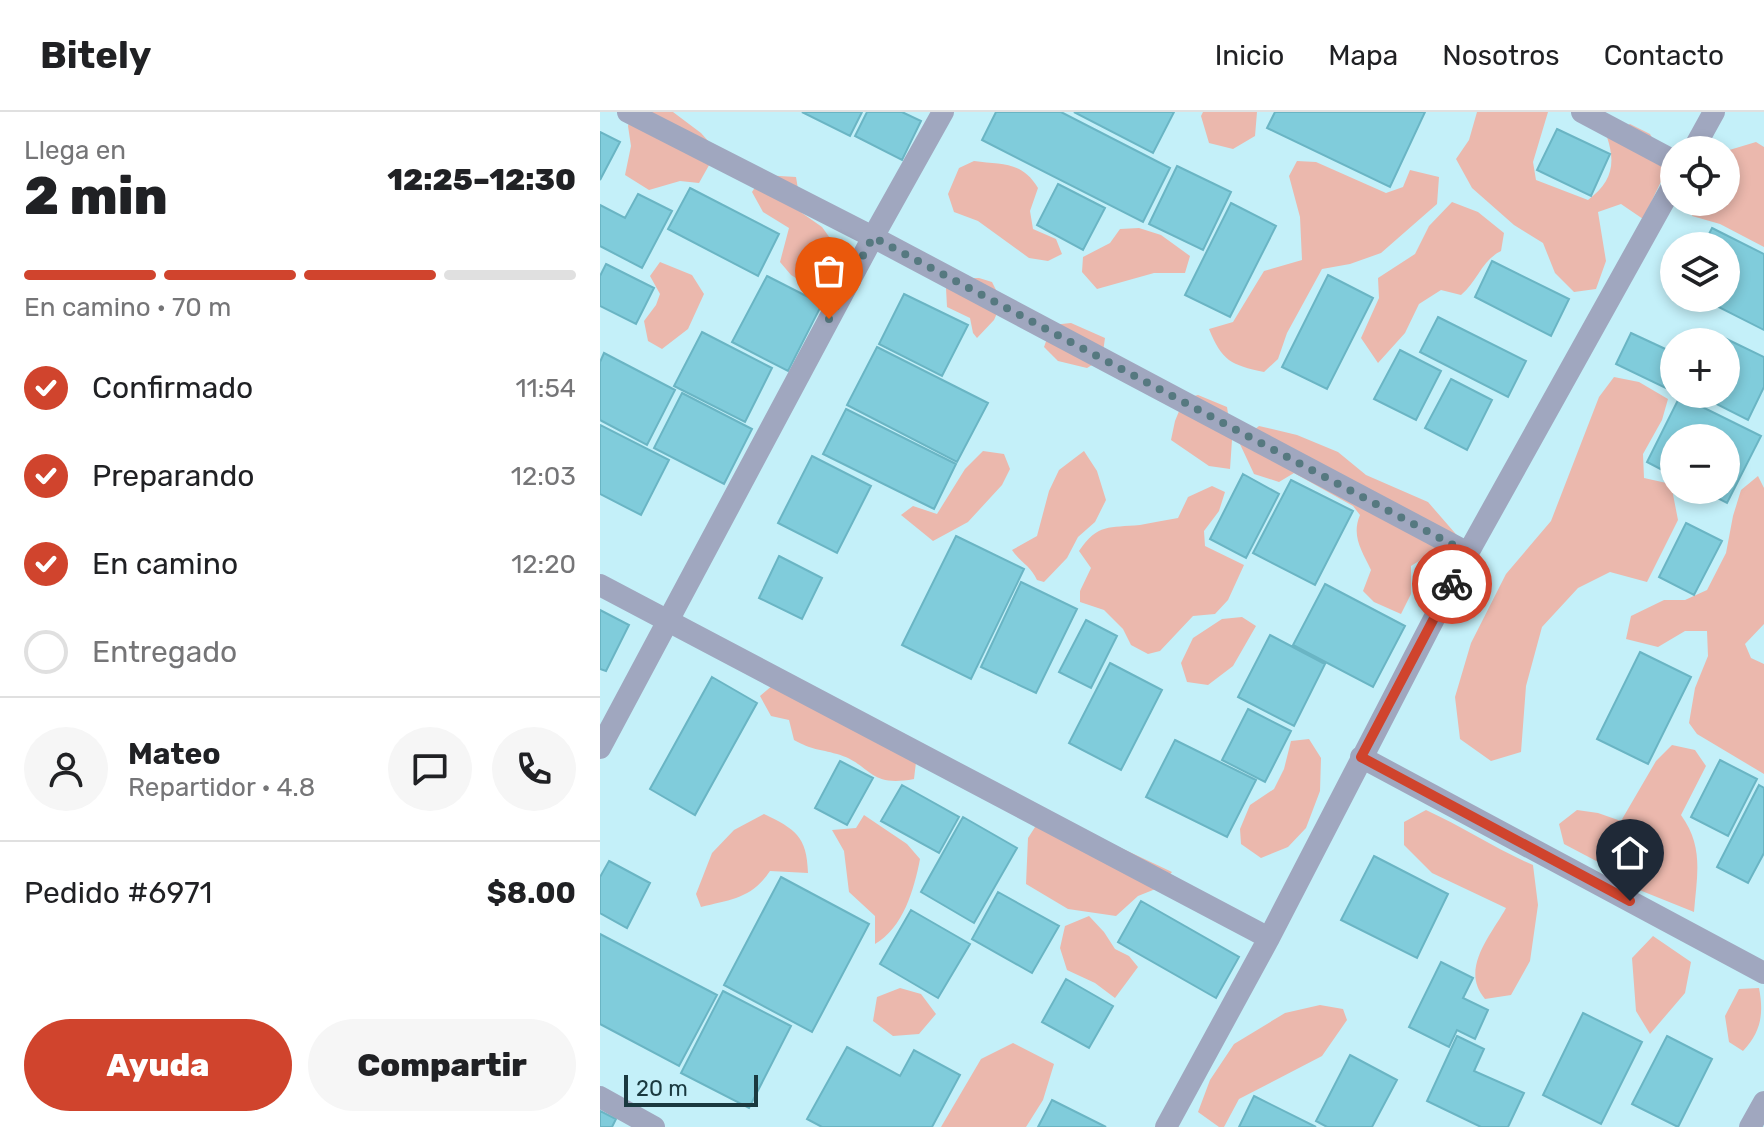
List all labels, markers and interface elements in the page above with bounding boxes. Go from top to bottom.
text: Bitely [40,32,152,78]
text: Inicio [1215,39,1284,72]
text: Mapa [1328,39,1398,72]
text: Nosotros [1442,39,1560,72]
text: Contacto [1604,39,1724,72]
text: Llega en [24,135,126,166]
map controls [1660,136,1740,504]
button: locate [1660,136,1740,216]
text: 12:25–12:30 [387,162,576,198]
text: 2 min [24,165,168,227]
button: layers [1660,232,1740,312]
pin [795,237,863,319]
icon: bag [807,249,851,293]
text: En camino · 70 m [24,292,231,323]
button: + [1660,328,1740,408]
icon: check [24,366,68,410]
text: Confirmado [92,370,253,406]
text: 11:54 [515,373,576,404]
button: − [1660,424,1740,504]
icon: check [24,454,68,498]
text: Preparando [92,458,255,494]
text: 12:03 [511,461,576,492]
icon: check [24,542,68,586]
courier [1412,544,1492,624]
text: En camino [92,546,238,582]
text: 12:20 [511,549,576,580]
icon: bike [1430,562,1474,606]
text: Entregado [92,634,237,670]
button: person [24,727,108,811]
button: chat [388,727,472,811]
button: phone [492,727,576,811]
text: Mateo [128,736,221,772]
text: Repartidor · 4.8 [128,772,315,803]
pin [1596,819,1664,901]
icon: home [1608,831,1652,875]
text: Pedido #6971 [24,875,212,911]
text: $8.00 [487,875,576,911]
button: Ayuda [24,1019,292,1111]
button: Compartir [308,1019,576,1111]
scale bar [624,1071,758,1107]
text: 20 m [636,1075,688,1102]

